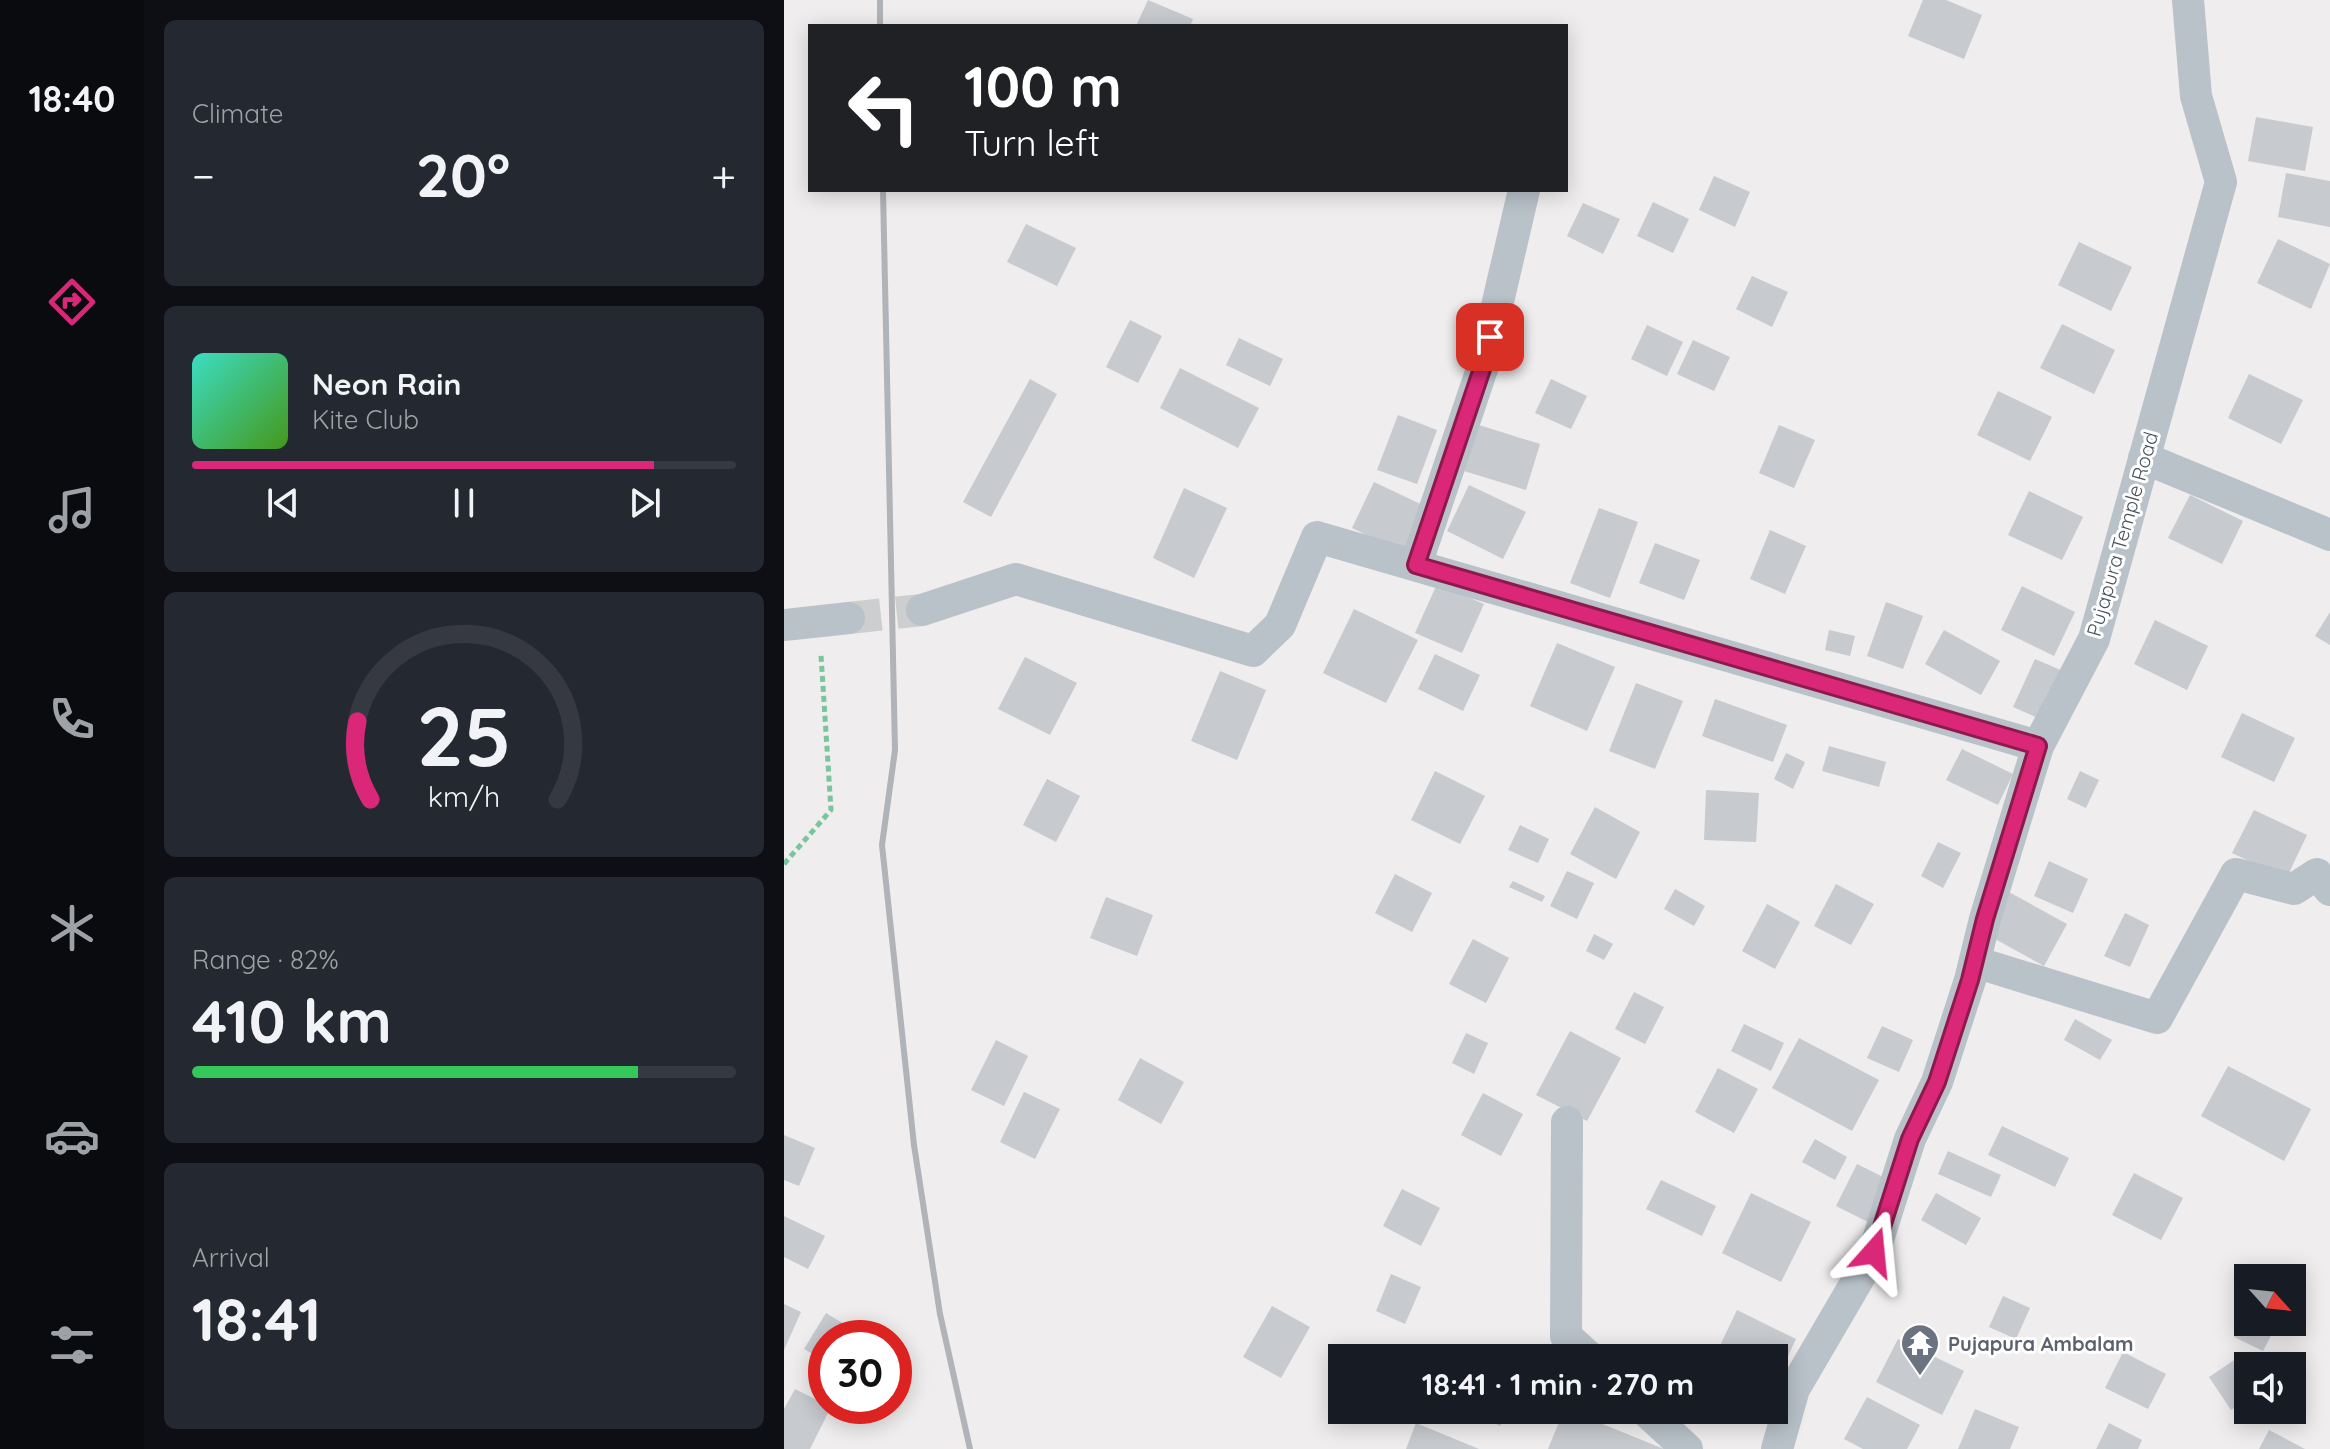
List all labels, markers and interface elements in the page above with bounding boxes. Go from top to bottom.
text: 100 m [964,51,1122,121]
icon: left [832,56,936,160]
text: 18:40 [29,76,115,121]
text: Climate [192,97,283,130]
text: Turn left [964,120,1100,165]
text: 20° [416,137,510,212]
text: − [192,148,215,203]
text: + [711,148,736,203]
icon: directions [44,274,100,330]
pin [1456,303,1524,371]
icon: arrive [1468,315,1512,359]
text: Neon Rain [312,365,461,403]
text: Kite Club [312,403,419,436]
street label: Pujapura Temple Road [2081,429,2163,639]
icon: previous [261,481,305,525]
icon: pause [442,481,486,525]
icon: next [623,481,667,525]
icon: music [44,482,100,538]
text: 25 [416,683,512,787]
icon: phone [44,691,100,747]
text: km/h [428,779,500,815]
icon: climate [44,900,100,956]
text: Range · 82% [192,943,339,976]
text: 410 km [192,983,392,1058]
icon: car [44,1108,100,1164]
position arrow [1832,1210,1916,1294]
text: Arrival [192,1241,270,1274]
north arrow [2234,1264,2306,1336]
map controls [2234,1264,2306,1424]
text: 18:41 [192,1281,321,1356]
icon: filters [44,1317,100,1373]
speed limit sign: 30 [808,1320,912,1424]
temple icon: Pujapura Ambalam [1899,1322,1941,1377]
place label: Pujapura Ambalam [1948,1331,2133,1356]
button: sound [2234,1352,2306,1424]
text: 18:41 · 1 min · 270 m [1422,1365,1694,1403]

